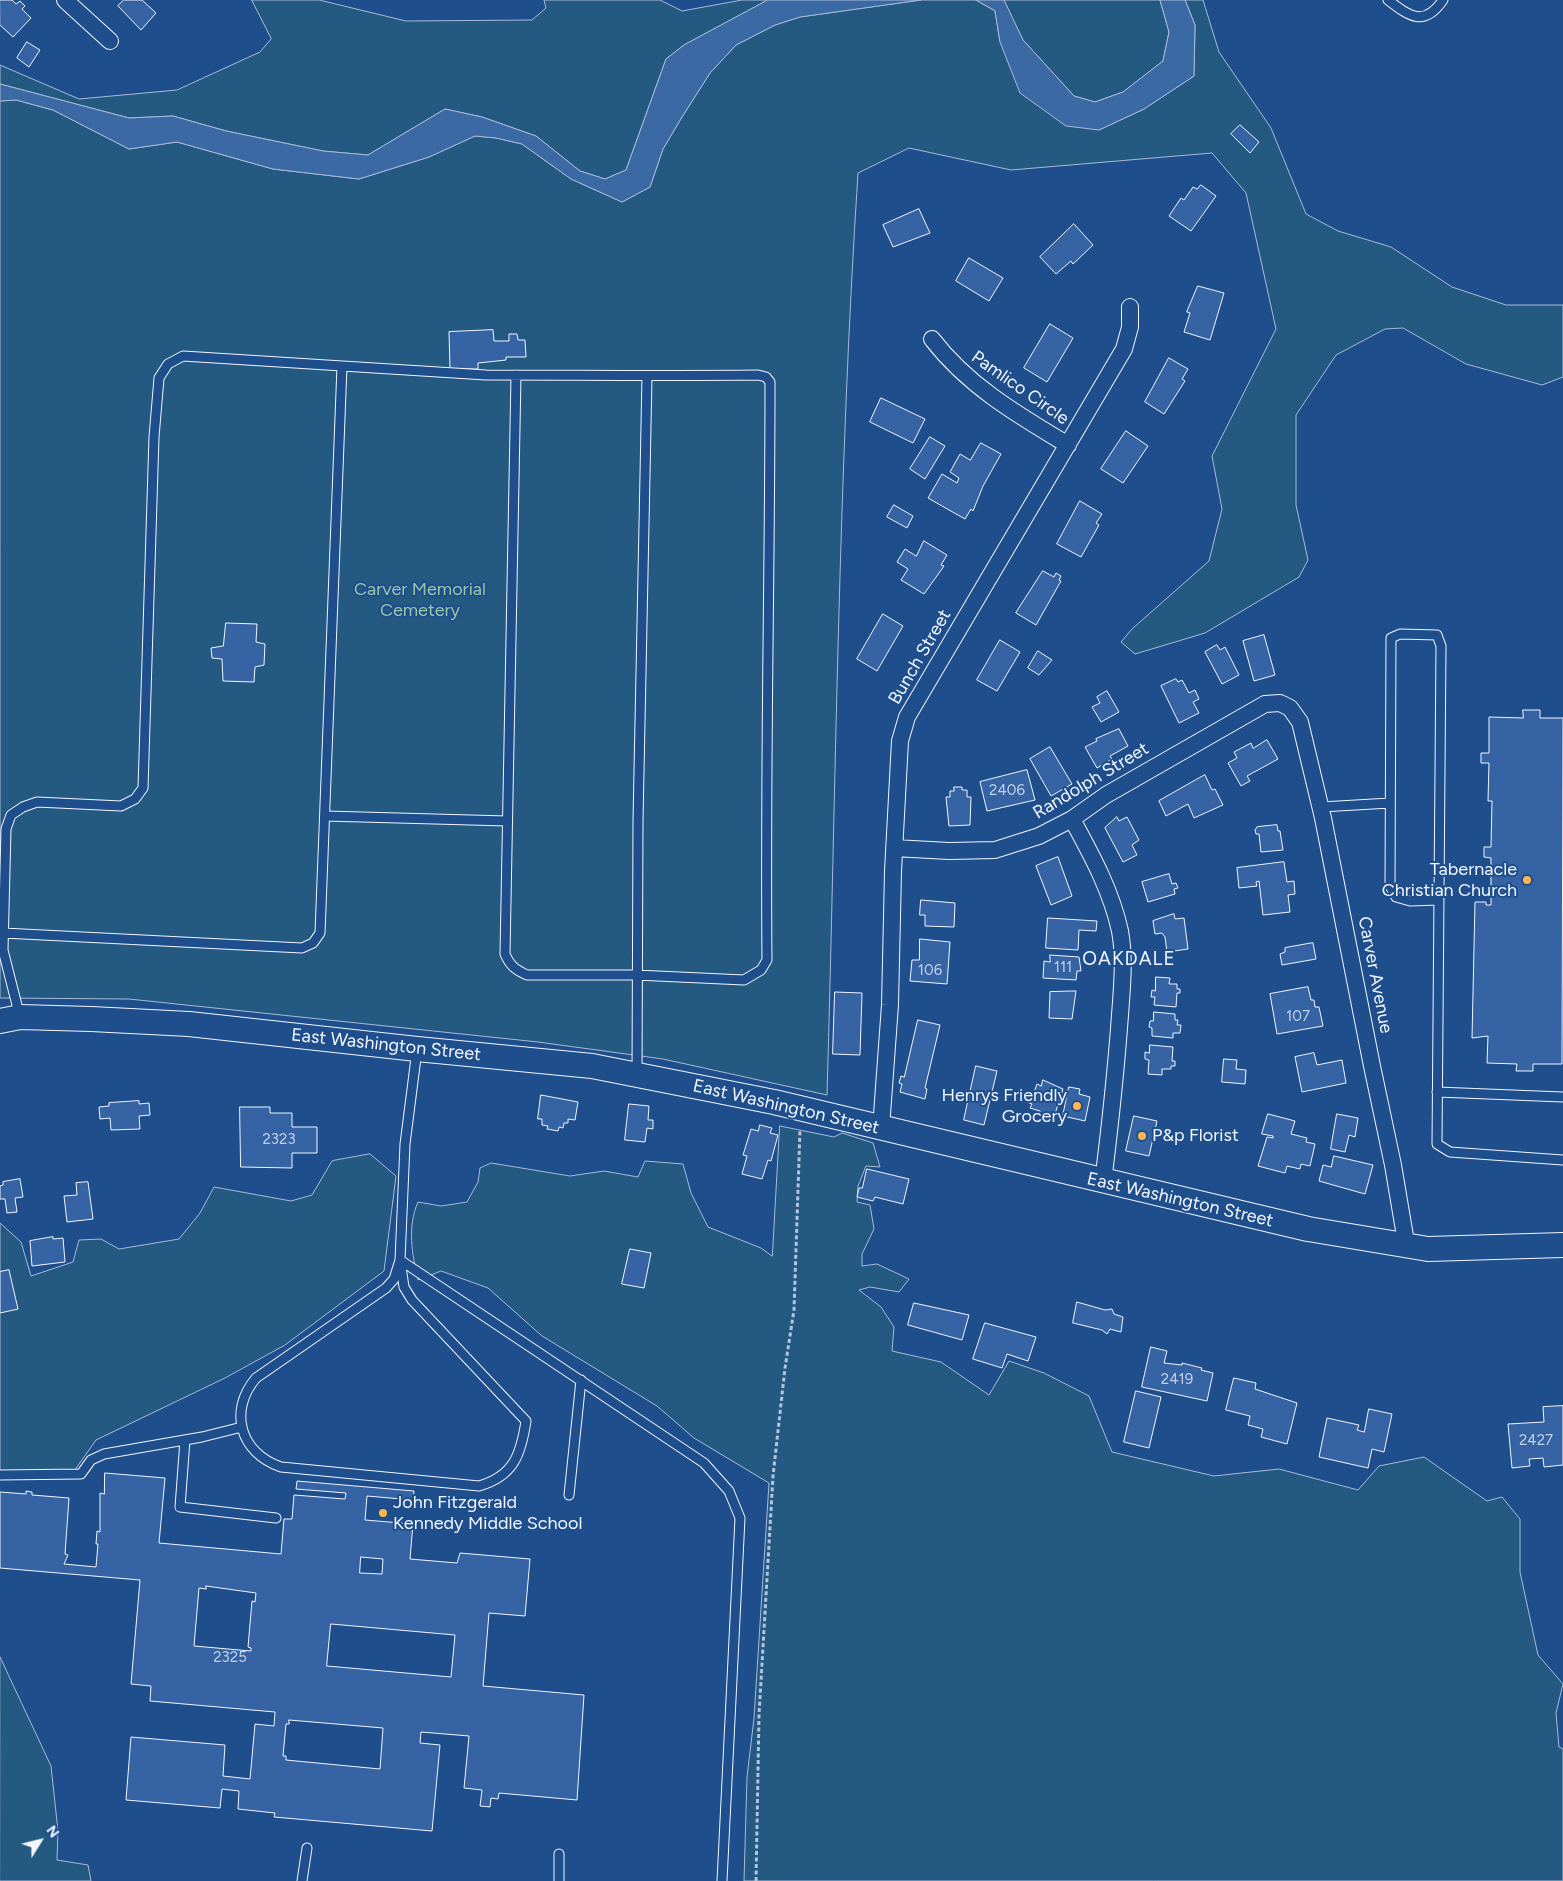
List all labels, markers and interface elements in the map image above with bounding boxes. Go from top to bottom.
street label: Pamlico Circle [967,346,1073,430]
park label: Carver Memorial Cemetery [354,579,486,622]
street label: Bunch Street [884,606,956,708]
street label: Randolph Street [1029,738,1153,824]
house number: 2406 [989,782,1025,800]
place label: Tabernacle Christian Church [1382,859,1517,902]
marker: Tabernacle Christian Church [1521,874,1533,886]
street label: Carver Avenue [1353,915,1397,1035]
district label: OAKDALE [1081,948,1177,970]
house number: 111 [1054,959,1072,977]
house number: 106 [918,962,942,980]
house number: 107 [1286,1008,1310,1026]
street label: East Washington Street [290,1024,482,1066]
street label: East Washington Street [691,1075,881,1139]
place label: Henrys Friendly Grocery [942,1085,1067,1128]
marker: Henrys Friendly Grocery [1071,1100,1083,1112]
place label: P&p Florist [1152,1125,1239,1147]
marker: P&p Florist [1136,1130,1148,1142]
house number: 2323 [262,1131,296,1149]
street label: East Washington Street [1085,1168,1275,1232]
house number: 2419 [1161,1371,1193,1389]
house number: 2427 [1519,1432,1553,1450]
place label: John Fitzgerald Kennedy Middle School [393,1492,582,1535]
marker: John Fitzgerald Kennedy Middle School [377,1507,389,1519]
house number: 2325 [213,1649,247,1667]
north arrow [15,1816,65,1866]
text: N [42,1823,63,1841]

